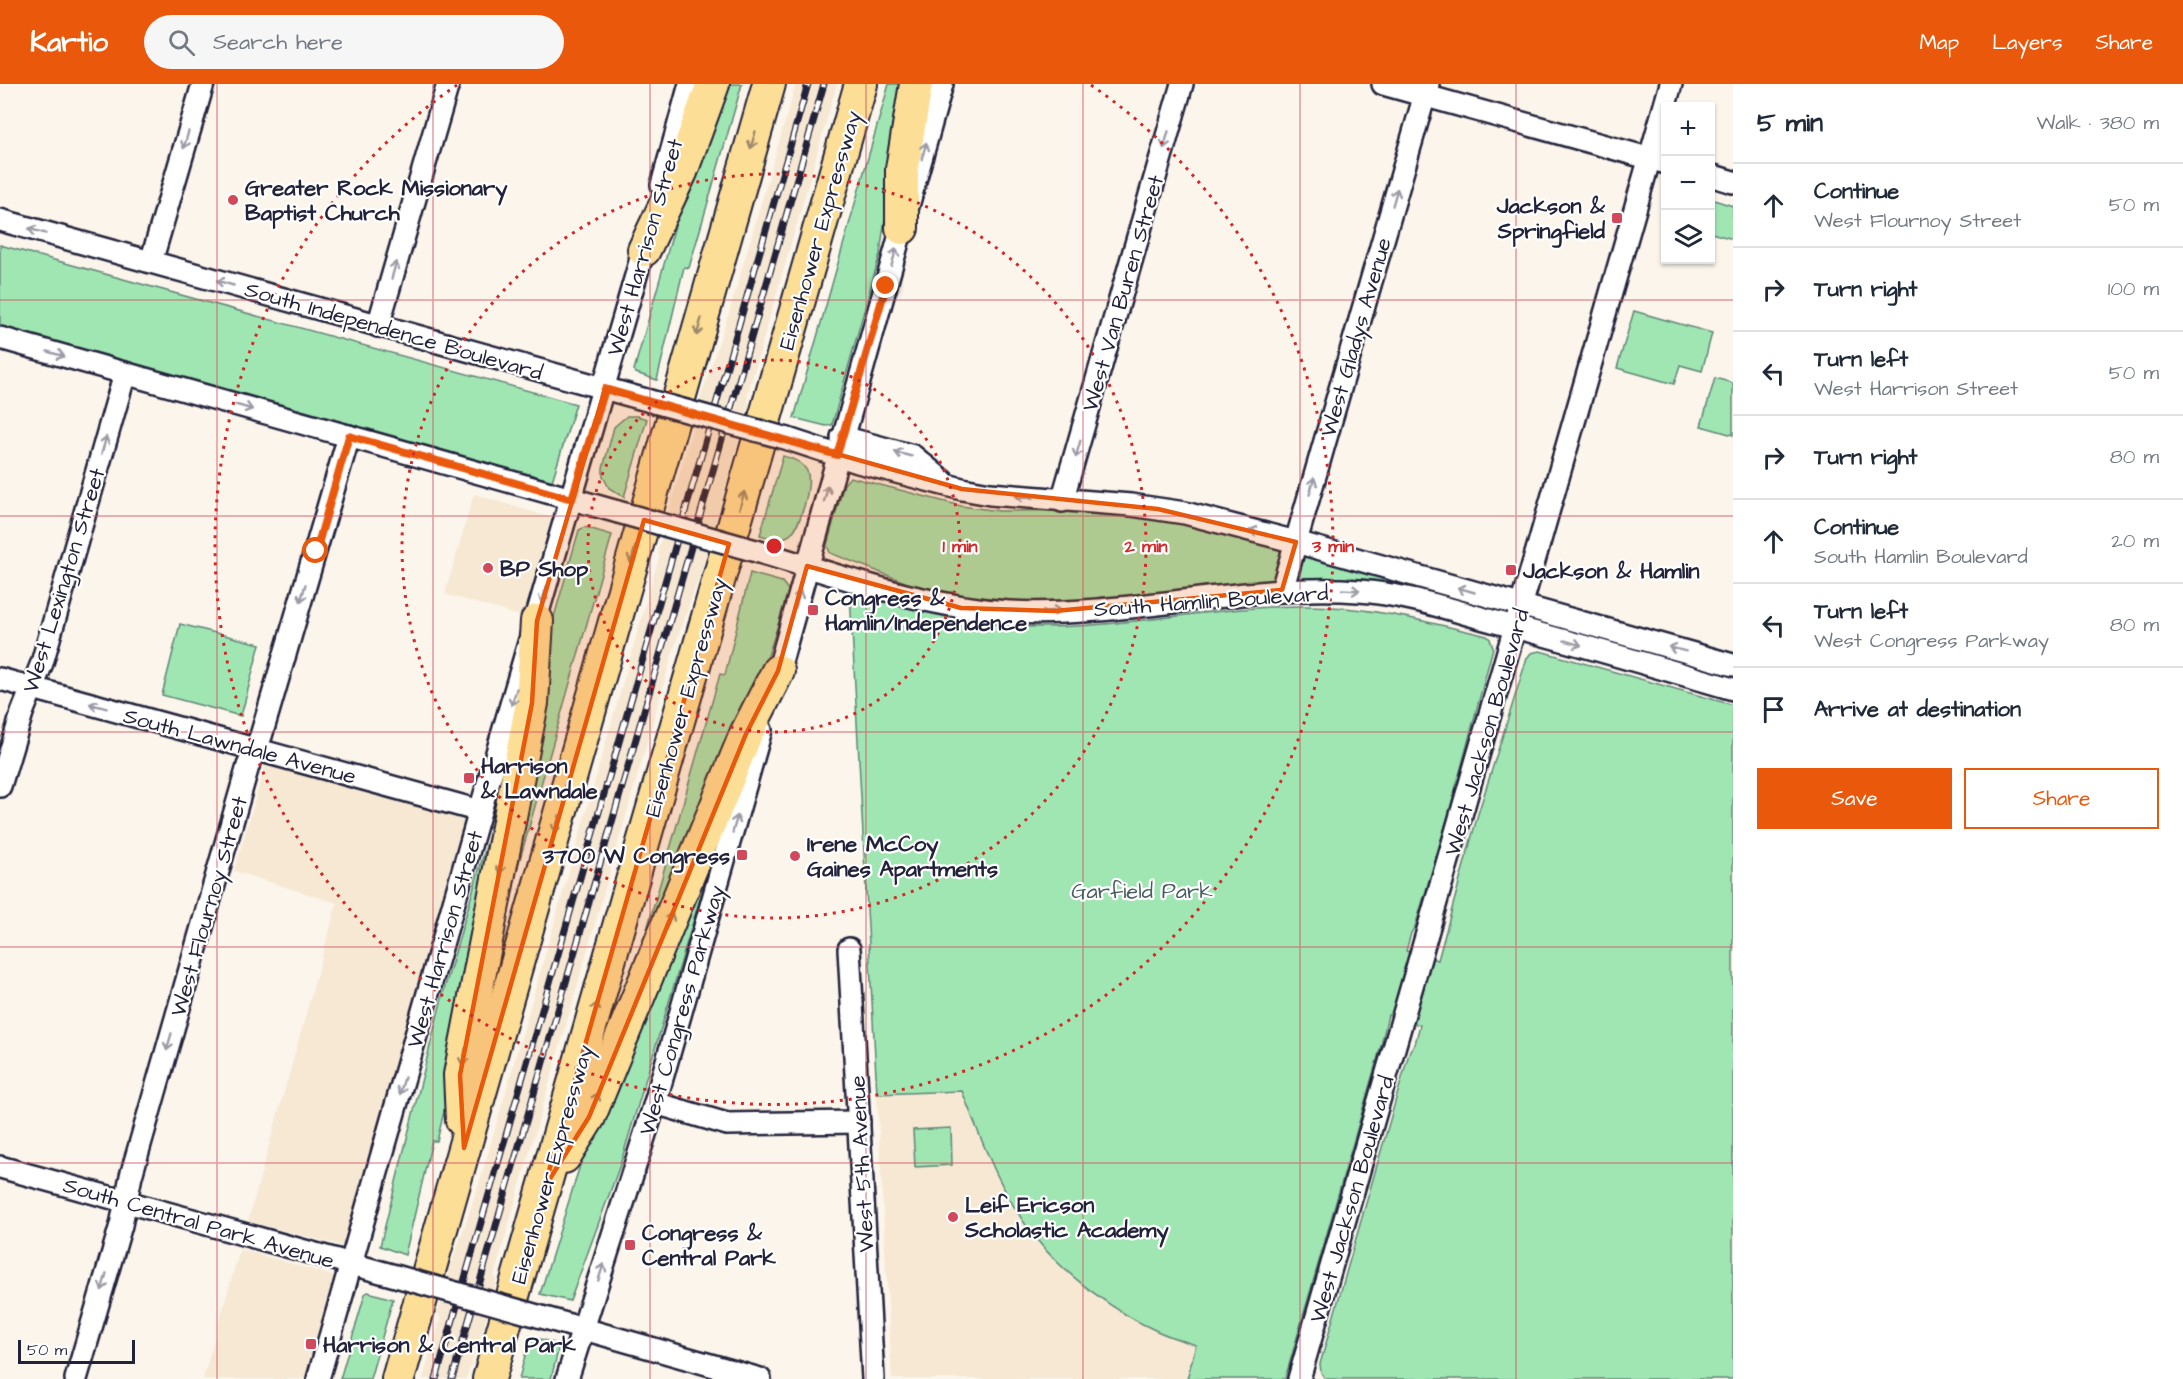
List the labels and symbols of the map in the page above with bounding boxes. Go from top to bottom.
street label: Eisenhower Expressway [771,107,870,354]
one-way arrow [180,130,191,149]
one-way arrow [747,130,758,149]
one-way arrow [1160,130,1171,149]
street label: West Harrison Street [600,135,691,360]
one-way arrow [919,142,930,161]
street label: West Van Buren Street [1075,171,1172,415]
place label: Greater Rock Missionary Baptist Church [245,173,508,229]
one-way arrow [1390,188,1401,207]
place label: Jackson & Springfield [1496,191,1606,248]
marker: Greater Rock Missionary Baptist Church [226,193,240,207]
marker: Jackson & Springfield [1610,211,1624,225]
one-way arrow [28,224,47,236]
street label: West Gladys Avenue [1313,234,1401,441]
one-way arrow [889,248,900,267]
one-way arrow [389,260,401,279]
route end [872,272,898,298]
street label: South Independence Boulevard [241,274,546,389]
one-way arrow [216,277,235,288]
one-way arrow [692,318,704,337]
one-way arrow [46,348,65,360]
one-way arrow [234,402,253,413]
one-way arrow [99,436,110,455]
one-way arrow [1072,439,1083,458]
one-way arrow [894,447,913,459]
street label: West Lexington Street [15,464,114,697]
one-way arrow [1307,477,1318,496]
one-way arrow [821,485,833,504]
one-way arrow [737,491,748,510]
one-way arrow [1015,492,1035,503]
one-way arrow [1249,526,1268,537]
text: 1 min [942,534,978,559]
text: 2 min [1123,534,1168,559]
text: 3 min [1311,534,1354,559]
centre of rings [764,536,784,556]
route start [302,537,328,563]
one-way arrow [627,545,638,564]
place label: BP Shop [500,554,589,585]
place label: Jackson & Hamlin [1522,556,1699,587]
marker: BP Shop [481,561,495,575]
marker: Jackson & Hamlin [1504,563,1518,577]
street label: Eisenhower Expressway [637,574,736,821]
street label: South Hamlin Boulevard [1093,578,1329,625]
one-way arrow [297,583,308,602]
place label: Congress & Hamlin/Independence [825,583,1027,639]
one-way arrow [1457,584,1476,595]
one-way arrow [538,585,549,604]
one-way arrow [1340,585,1360,596]
one-way arrow [792,590,804,609]
marker: Congress & Hamlin/Independence [806,603,820,617]
street label: West Jackson Boulevard [1437,605,1538,859]
one-way arrow [1041,606,1061,617]
one-way arrow [1563,638,1582,650]
one-way arrow [1668,643,1687,655]
one-way arrow [508,687,519,706]
one-way arrow [89,700,108,711]
street label: South Lawndale Avenue [120,700,359,792]
place label: Harrison & Lawndale [480,751,598,807]
marker: Harrison & Lawndale [462,771,476,785]
street label: West Flournoy Street [163,793,257,1020]
one-way arrow [550,814,562,833]
one-way arrow [730,815,741,834]
street label: West Harrison Street [400,827,491,1052]
place label: Irene McCoy Gaines Apartments [807,829,998,885]
place label: 3700 W Congress [542,841,730,873]
marker: 3700 W Congress [735,848,749,862]
marker: Irene McCoy Gaines Apartments [788,849,802,863]
one-way arrow [495,855,506,875]
park label: Garfield Park [1071,876,1213,907]
street label: West Congress Parkway [632,882,734,1139]
one-way arrow [664,912,675,931]
one-way arrow [590,1001,601,1020]
one-way arrow [163,1032,174,1051]
street label: Eisenhower Expressway [503,1041,602,1288]
one-way arrow [458,1046,469,1066]
street label: West Jackson Boulevard [1302,1072,1403,1326]
street label: West 5th Avenue [842,1075,883,1253]
one-way arrow [396,1076,407,1095]
one-way arrow [590,1093,601,1111]
street label: South Central Park Avenue [60,1170,338,1277]
place label: Leif Ericson Scholastic Academy [964,1190,1169,1248]
marker: Leif Ericson Scholastic Academy [946,1210,960,1224]
place label: Congress & Central Park [642,1218,776,1274]
marker: Congress & Central Park [623,1238,637,1252]
one-way arrow [596,1263,607,1282]
one-way arrow [98,1272,109,1291]
place label: Harrison & Central Park [323,1330,576,1361]
scale bar [18,1337,135,1364]
marker: Harrison & Central Park [304,1337,318,1351]

